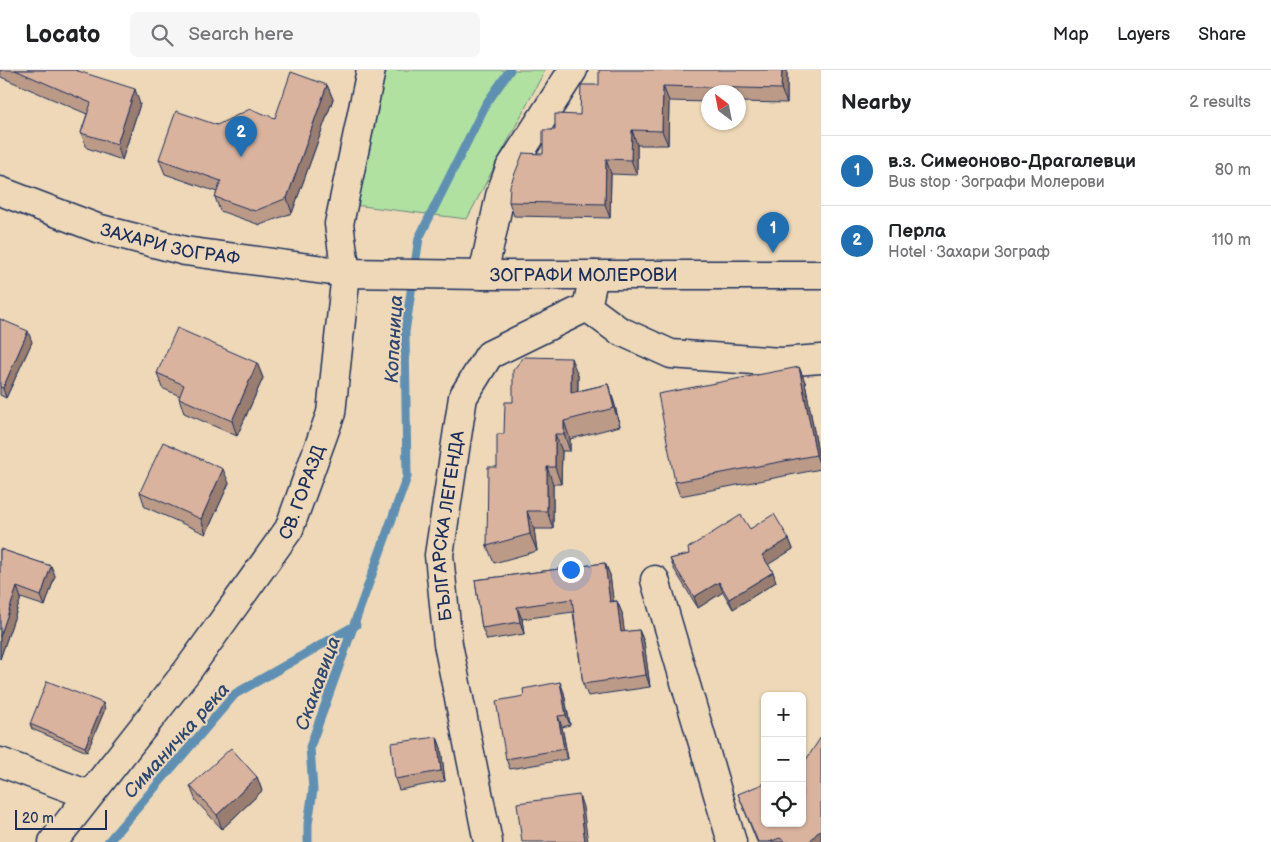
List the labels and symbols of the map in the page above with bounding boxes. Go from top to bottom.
north arrow [701,85,746,130]
pin: 2 [225,116,257,157]
pin: 1 [757,212,789,253]
street label: ЗАХАРИ ЗОГРАФ [98,219,241,269]
street label: ЗОГРАФИ МОЛЕРОВИ [490,265,678,286]
water label: Копаница [381,294,408,384]
street label: БЪЛГАРСКА ЛЕГЕНДА [429,429,469,622]
street label: СВ. ГОРАЗД [275,442,330,544]
your location [558,557,584,583]
water label: Скакавица [291,633,346,734]
water label: Симаничка река [119,678,235,804]
scale bar [15,807,108,830]

